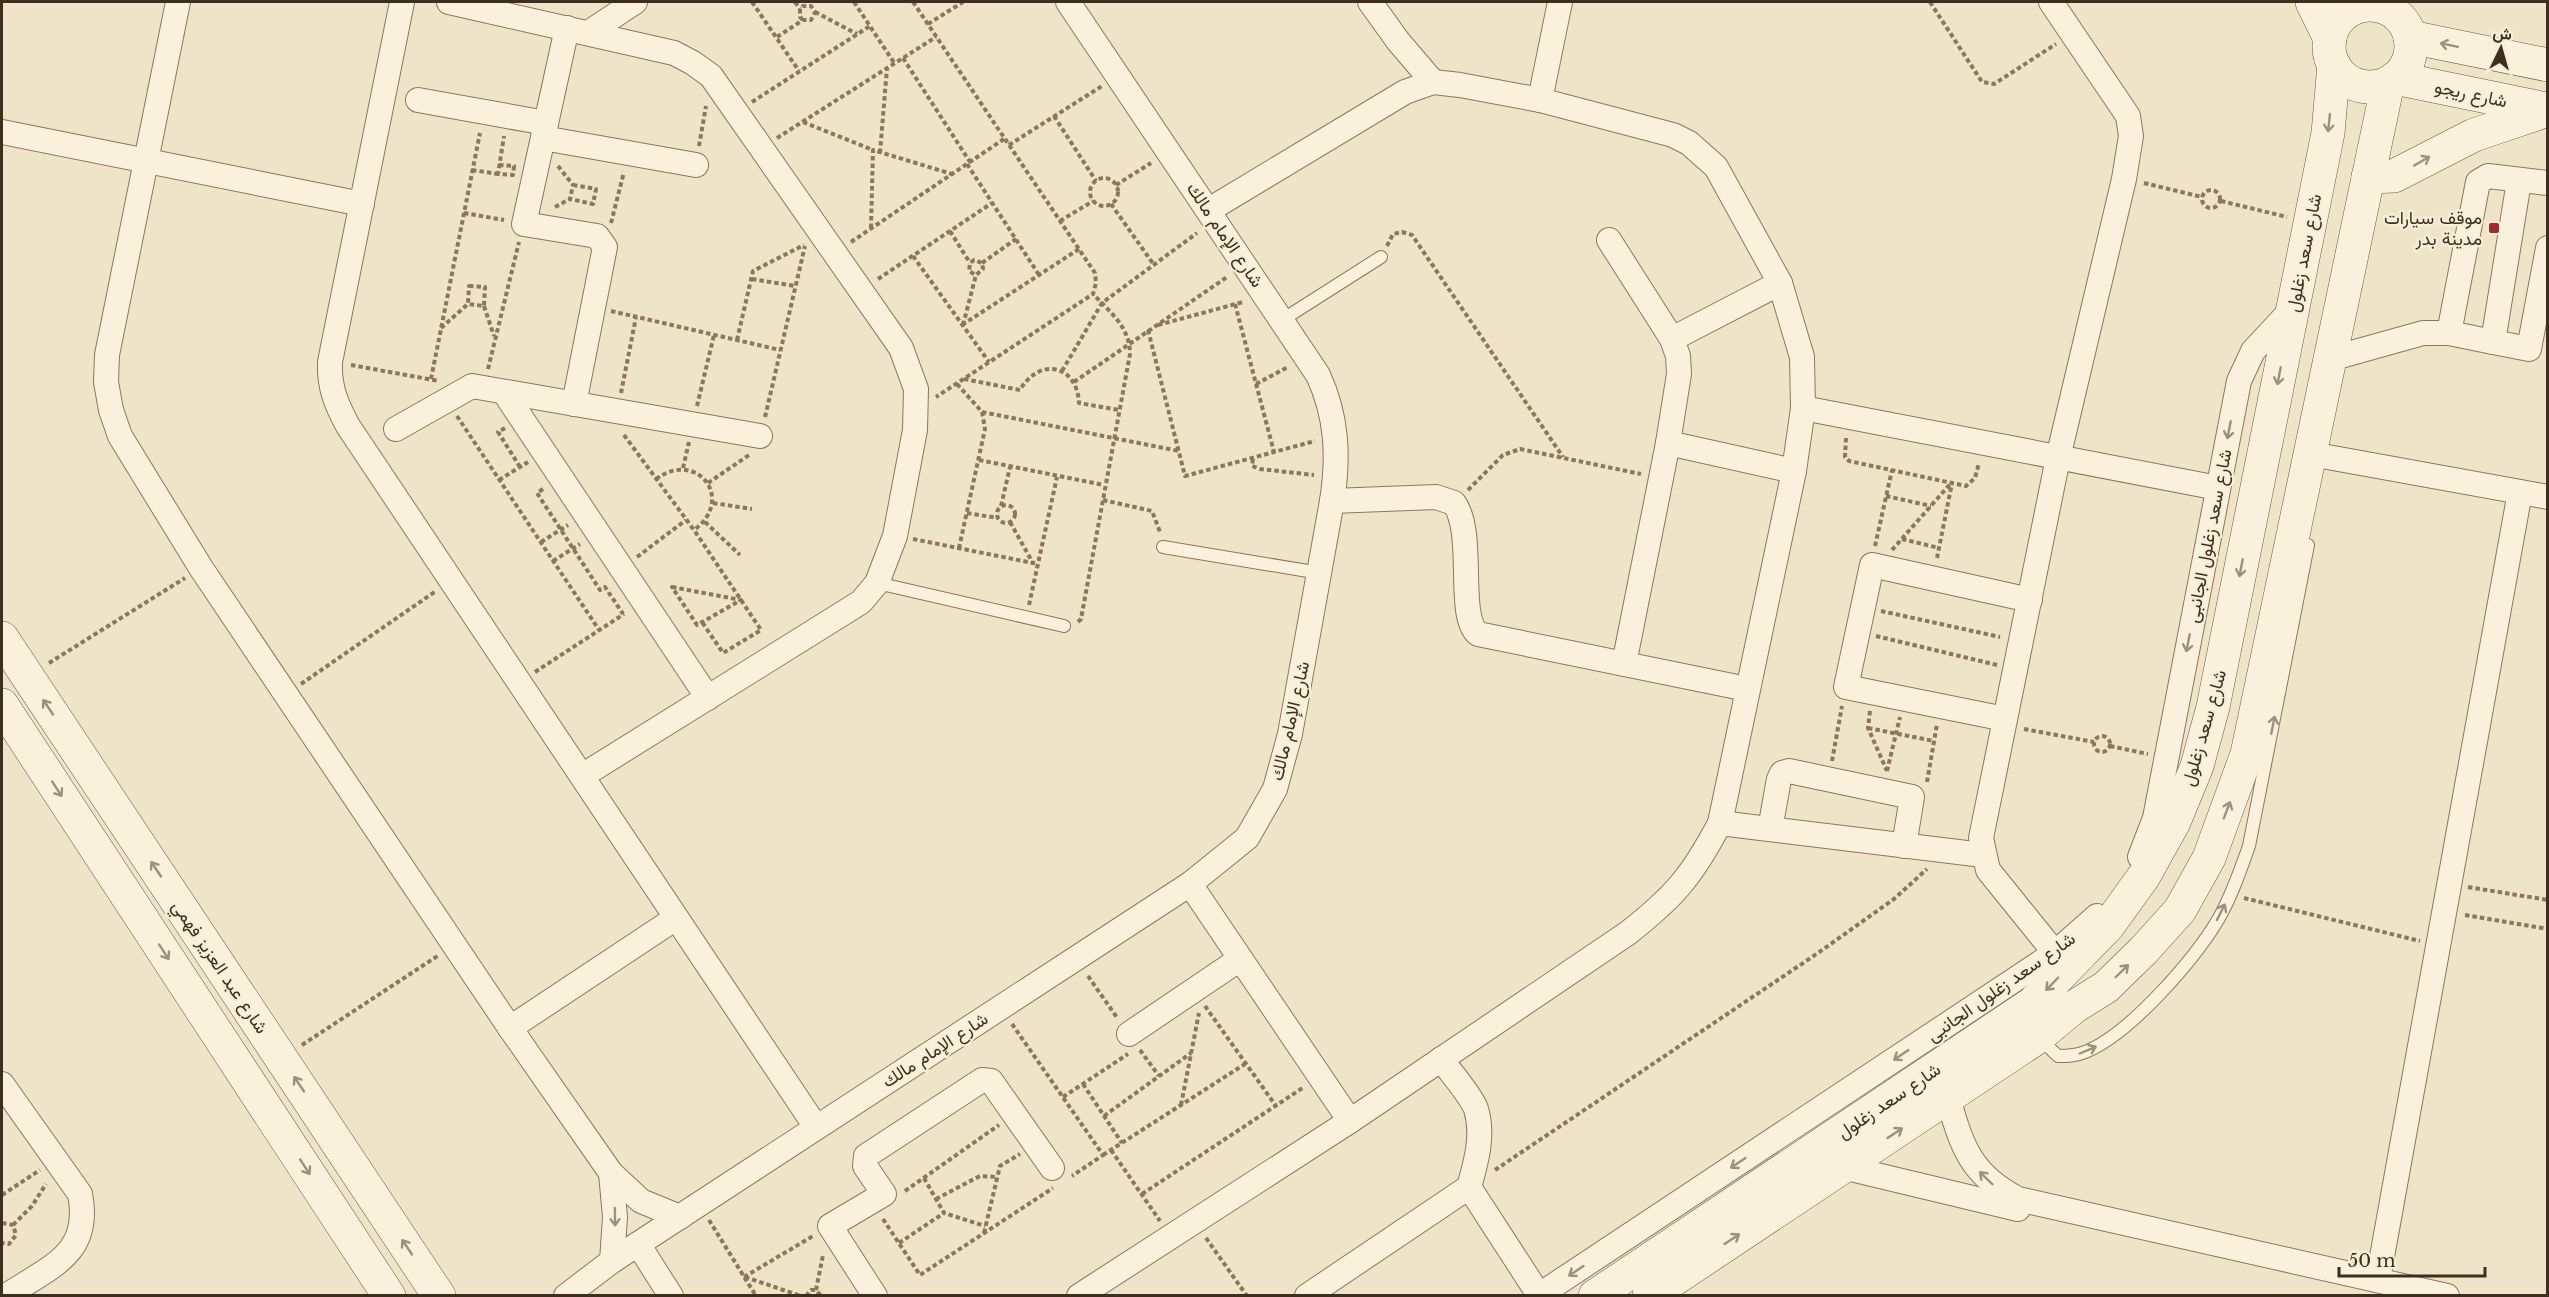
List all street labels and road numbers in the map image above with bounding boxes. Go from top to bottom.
street label: شارع ريجو [2433,76,2509,113]
street label: شارع الإمام مالك [1181,178,1268,292]
street label: شارع سعد زغلول [2282,192,2327,314]
street label: شارع سعد زغلول الجانبى [2181,447,2238,625]
street label: شارع الإمام مالك [1266,659,1315,783]
street label: شارع سعد زغلول [2177,667,2232,789]
street label: شارع عبد العزيز فهمي [164,896,273,1040]
street label: شارع سعد زغلول الجانبى [1923,927,2080,1047]
street label: شارع الإمام مالك [878,1008,993,1093]
street label: شارع سعد زغلول [1833,1058,1945,1144]

